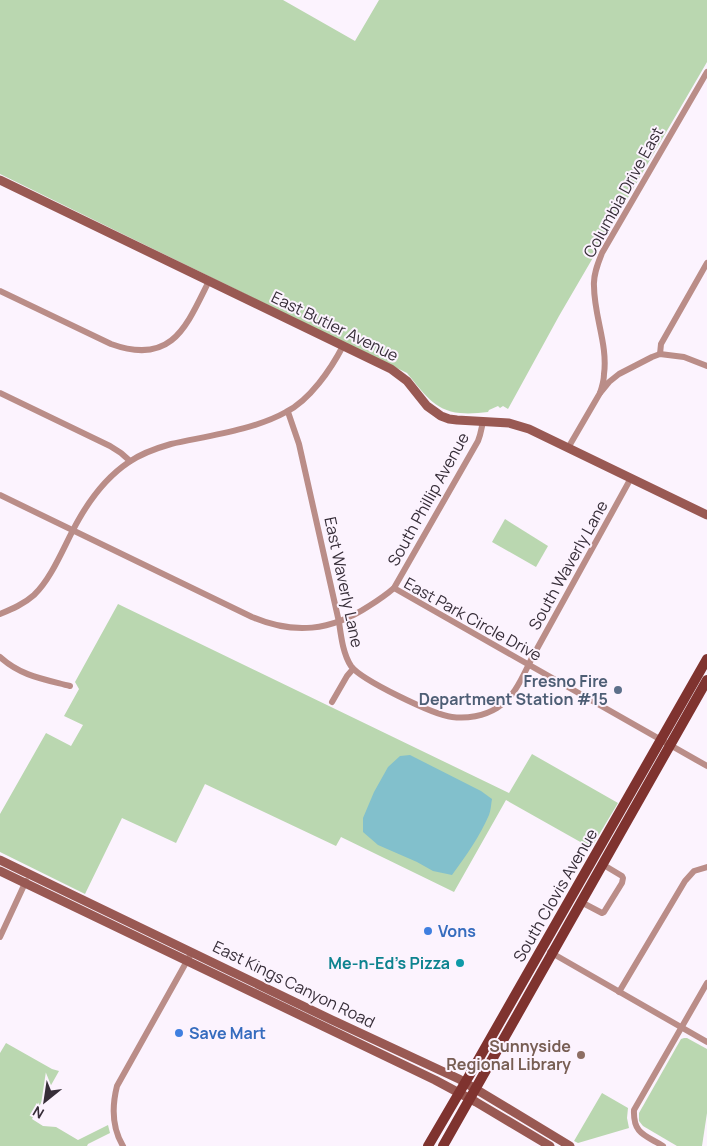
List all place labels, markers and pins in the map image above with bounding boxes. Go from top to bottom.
place label: Fresno Fire Department Station #15 [419,670,608,710]
marker: Fresno Fire Department Station #15 [612,684,624,696]
place label: Vons [438,920,476,942]
marker: Vons [422,925,434,937]
place label: Me-n-Ed's Pizza [328,952,450,974]
marker: Me-n-Ed's Pizza [454,957,466,969]
place label: Save Mart [189,1022,266,1044]
marker: Save Mart [173,1027,185,1039]
place label: Sunnyside Regional Library [446,1035,571,1075]
marker: Sunnyside Regional Library [575,1049,587,1061]

